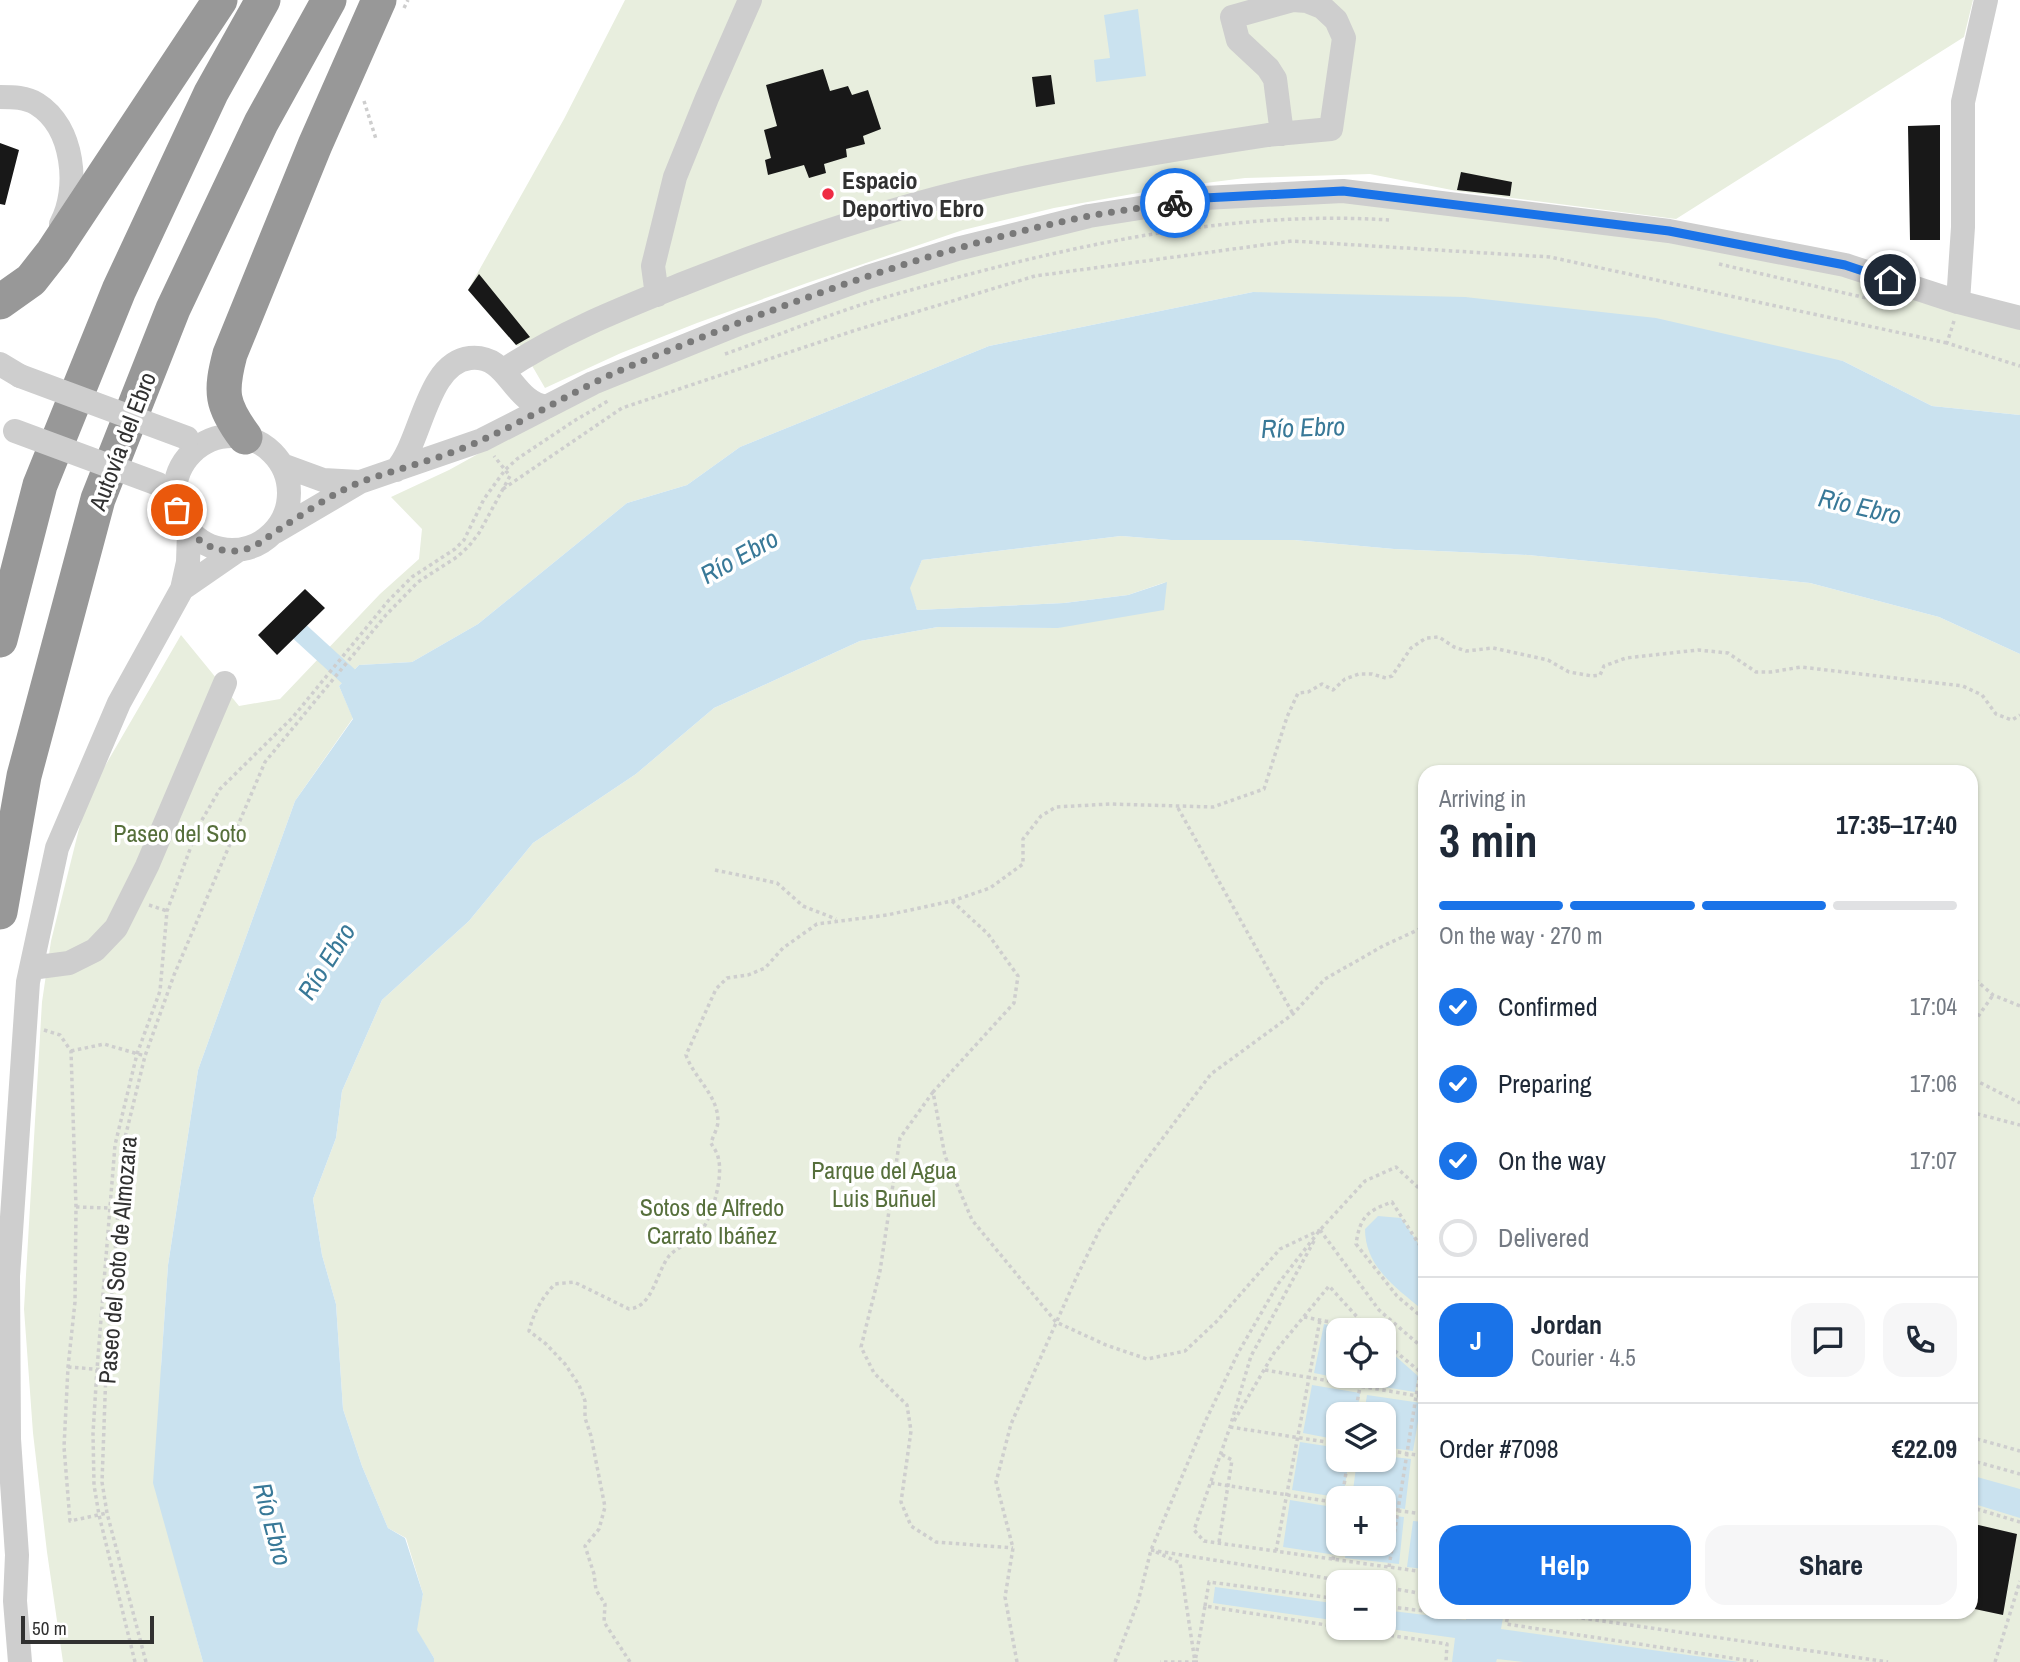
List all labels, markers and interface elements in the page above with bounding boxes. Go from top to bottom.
place label: Espacio Deportivo Ebro [842,164,984,224]
courier [1140,168,1210,238]
icon: bike [1156,184,1194,222]
marker: Espacio Deportivo Ebro [820,186,836,202]
pin [1860,250,1920,310]
icon: home [1871,261,1909,299]
street label: Autovía del Ebro [81,367,163,516]
water label: Río Ebro [1260,408,1346,446]
water label: Río Ebro [1815,479,1905,533]
pin [147,480,207,540]
icon: bag [158,491,196,529]
water label: Río Ebro [694,520,784,592]
text: Arriving in [1439,783,1526,814]
text: 17:35–17:40 [1836,807,1957,842]
text: 3 min [1439,809,1538,871]
park label: Paseo del Soto [113,817,247,849]
water label: Río Ebro [289,916,363,1006]
text: On the way · 270 m [1439,920,1603,951]
icon: check [1439,988,1477,1026]
text: Confirmed [1498,989,1598,1024]
text: 17:04 [1910,991,1957,1022]
icon: check [1439,1065,1477,1103]
text: Preparing [1498,1066,1592,1101]
text: 17:06 [1910,1068,1957,1099]
street label: Paseo del Soto de Almozara [90,1135,144,1385]
icon: check [1439,1142,1477,1180]
text: On the way [1498,1143,1606,1178]
text: 17:07 [1910,1145,1957,1176]
park label: Parque del Agua Luis Buñuel [811,1154,957,1214]
park label: Sotos de Alfredo Carrato Ibáñez [640,1191,784,1251]
text: Delivered [1498,1220,1589,1255]
button: chat [1791,1303,1865,1377]
button: phone [1883,1303,1957,1377]
text: Jordan [1531,1307,1602,1342]
map controls [1326,1318,1396,1640]
button: locate [1326,1318,1396,1388]
text: J [1470,1323,1482,1358]
text: Courier · 4.5 [1531,1342,1636,1373]
button: layers [1326,1402,1396,1472]
text: Order #7098 [1439,1431,1559,1466]
text: €22.09 [1892,1431,1957,1466]
water label: Río Ebro [245,1479,301,1569]
button: + [1326,1486,1396,1556]
button: Help [1439,1525,1691,1605]
button: Share [1705,1525,1957,1605]
button: − [1326,1570,1396,1640]
scale bar [21,1613,154,1645]
text: 50 m [32,1615,67,1641]

